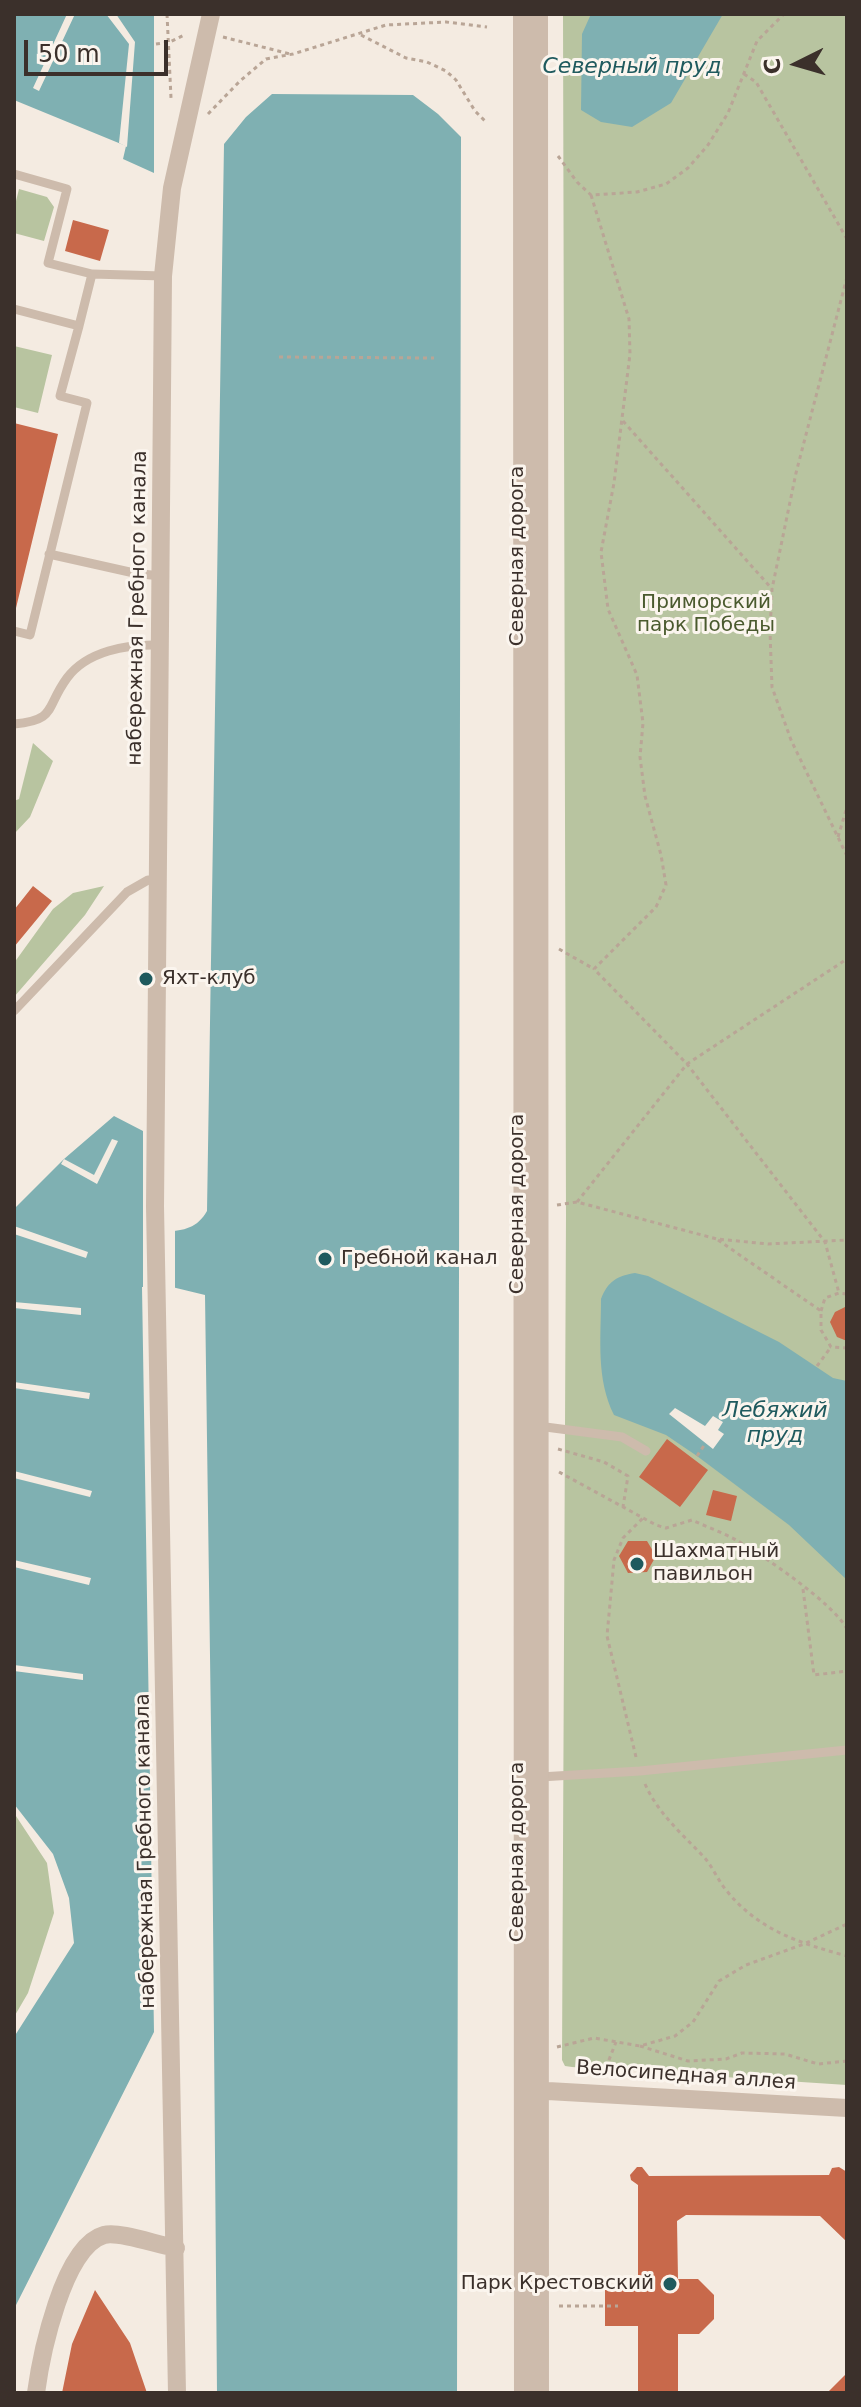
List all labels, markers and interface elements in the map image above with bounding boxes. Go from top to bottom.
scale bar [28,24,172,74]
north arrow [757,24,837,104]
text: 50 m [38,40,100,68]
water label: Северный пруд [543,54,721,80]
text: С [759,57,786,75]
street label: набережная Гребного канала [123,450,153,766]
street label: Северная дорога [506,466,530,646]
park label: Приморский парк Победы [637,591,775,638]
place label: Яхт-клуб [162,967,256,991]
marker: Яхт-клуб [137,970,155,988]
street label: Северная дорога [506,1114,530,1294]
place label: Гребной канал [341,1247,498,1271]
marker: Гребной канал [316,1250,334,1268]
water label: Лебяжий пруд [722,1398,828,1450]
place label: Шахматный павильон [653,1540,779,1587]
marker: Шахматный павильон [628,1555,646,1573]
street label: набережная Гребного канала [131,1693,161,2009]
street label: Северная дорога [506,1762,530,1942]
street label: Велосипедная аллея [575,2056,797,2096]
place label: Парк Крестовский [461,2272,654,2296]
marker: Парк Крестовский [661,2275,679,2293]

